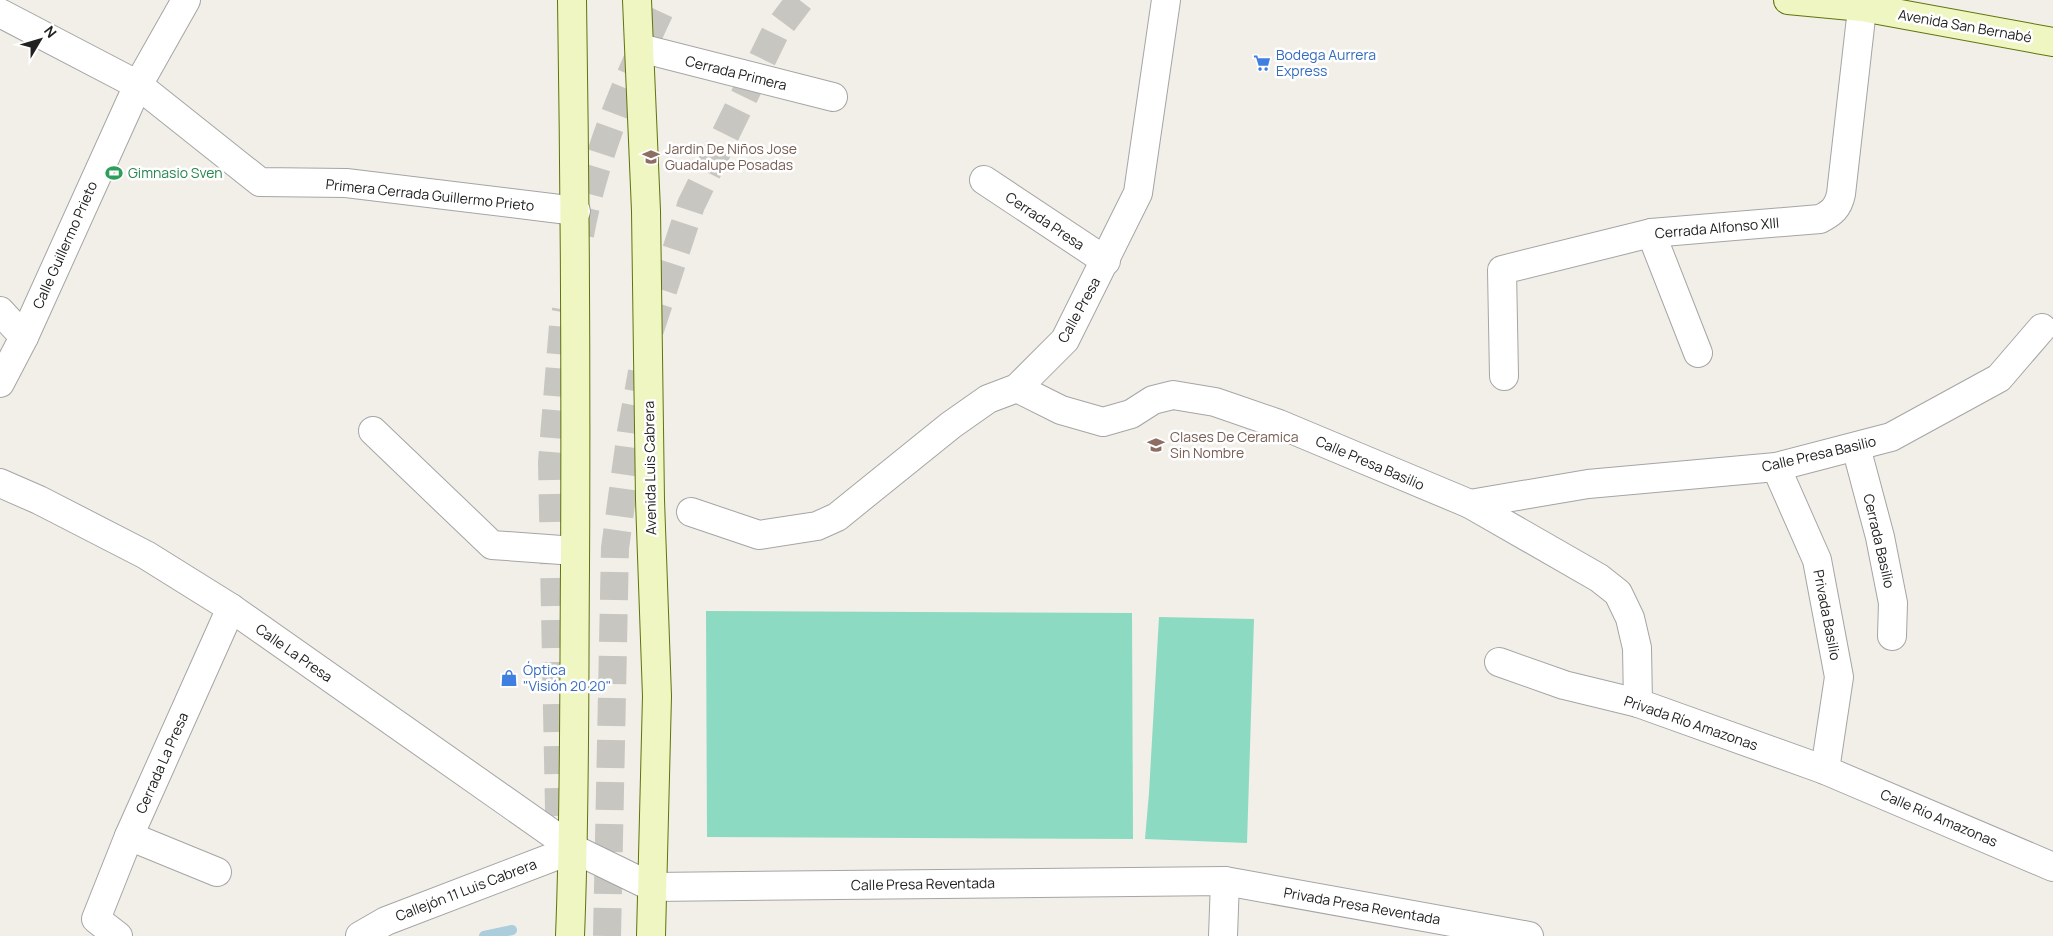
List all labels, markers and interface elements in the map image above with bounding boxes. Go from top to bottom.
street label: Avenida San Bernabé [1897,4,2033,47]
north arrow [15,15,65,65]
text: N [40,22,61,42]
place label: Bodega Aurrera Express [1276,45,1376,80]
street label: Cerrada Primera [683,51,789,94]
supermarket icon: Bodega Aurrera Express [1252,53,1272,73]
place label: Jardin De Niños Jose Guadalupe Posadas [665,139,797,174]
school or university icon: Jardin De Niños Jose Guadalupe Posadas [641,147,661,167]
sports icon: Gimnasio Sven [104,163,124,183]
place label: Gimnasio Sven [128,163,223,182]
street label: Primera Cerrada Guillermo Prieto [325,174,535,215]
street label: Calle Guillermo Prieto [28,178,101,312]
street label: Cerrada Presa [1002,187,1088,254]
street label: Cerrada Alfonso XIII [1654,213,1780,242]
street label: Calle Presa [1053,274,1104,346]
street label: Avenida Luis Cabrera [639,401,660,535]
place label: Clases De Ceramica Sin Nombre [1170,427,1299,462]
street label: Calle Presa Basilio [1313,431,1428,494]
street label: Calle Presa Basilio [1760,431,1878,476]
school or university icon: Clases De Ceramica Sin Nombre [1146,435,1166,455]
street label: Cerrada Basilio [1859,492,1900,590]
street label: Privada Basilio [1809,568,1846,662]
street label: Calle La Presa [252,619,336,686]
place label: Óptica "Visión 20 20" [523,660,611,695]
shop icon: Óptica "Visión 20 20" [499,668,519,688]
street label: Privada Río Amazonas [1622,691,1761,754]
street label: Cerrada La Presa [131,709,192,816]
street label: Calle Río Amazonas [1878,784,2001,851]
street label: Callejón 11 Luis Cabrera [393,854,539,925]
street label: Calle Presa Reventada [851,873,995,894]
street label: Privada Presa Reventada [1282,882,1442,929]

